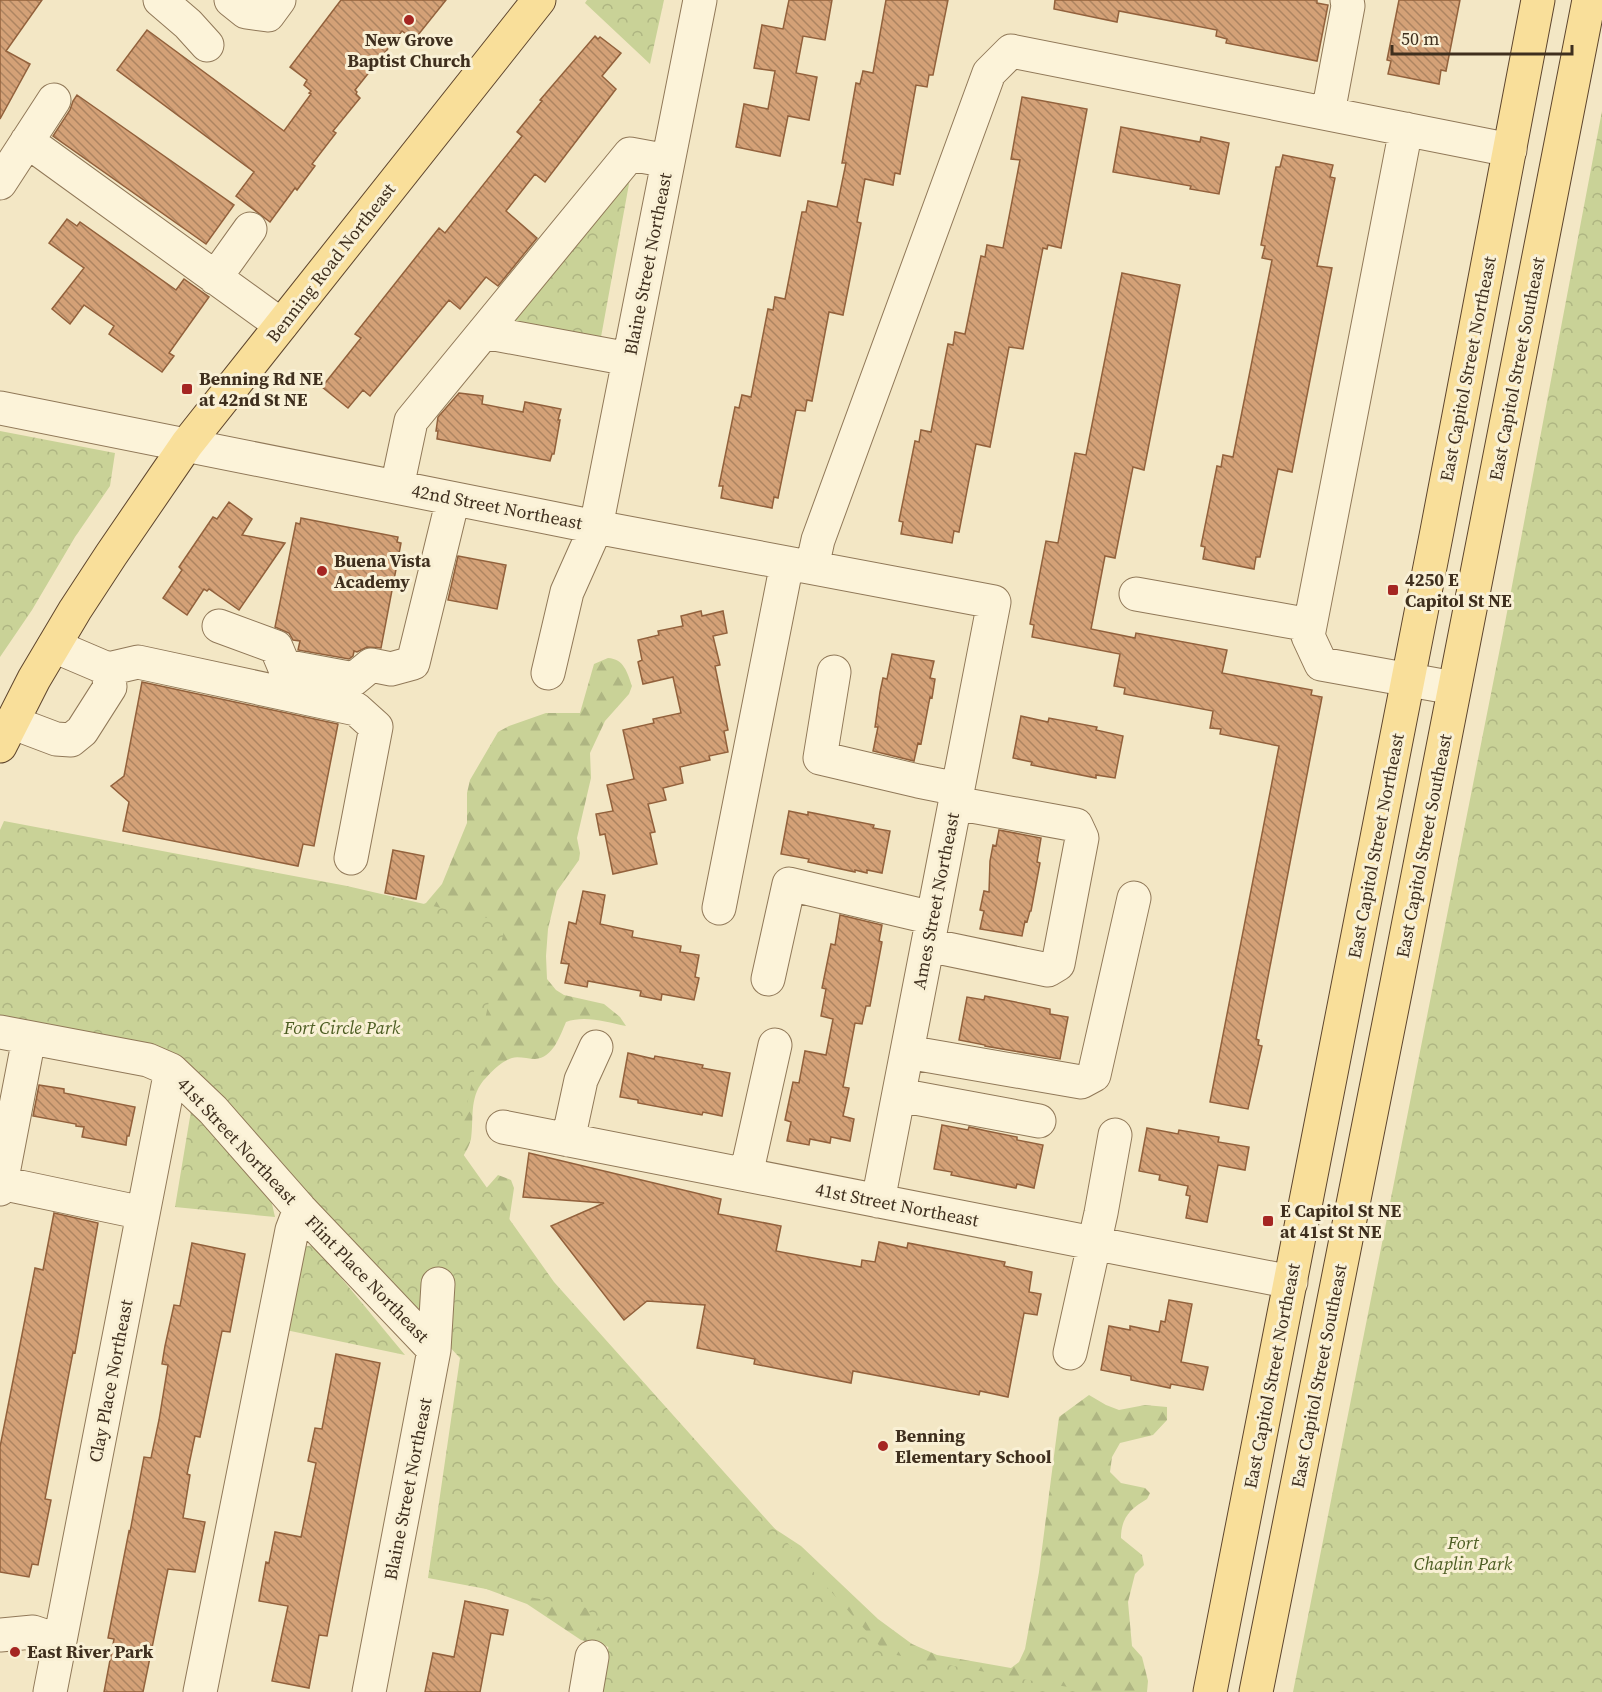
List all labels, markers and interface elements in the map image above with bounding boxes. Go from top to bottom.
marker: New Grove Baptist Church [402,13,416,27]
scale bar [1392,18,1572,56]
text: 50 m [1401,26,1439,51]
place label: New Grove Baptist Church [347,27,471,73]
street label: Blaine Street Northeast [618,170,677,357]
street label: Benning Road Northeast [260,177,401,348]
street label: East Capitol Street Northeast [1433,254,1502,484]
street label: East Capitol Street Southeast [1483,255,1551,483]
place label: Benning Rd NE at 42nd St NE [199,366,323,412]
marker: Benning Rd NE at 42nd St NE [180,382,194,396]
street label: 42nd Street Northeast [410,478,585,535]
place label: Buena Vista Academy [334,548,431,594]
marker: Buena Vista Academy [315,564,329,578]
place label: 4250 E Capitol St NE [1405,567,1512,613]
marker: 4250 E Capitol St NE [1386,583,1400,597]
street label: East Capitol Street Northeast [1341,731,1410,961]
street label: East Capitol Street Southeast [1390,732,1458,960]
street label: Ames Street Northeast [906,810,965,991]
park label: Fort Circle Park [283,1015,401,1040]
street label: 41st Street Northeast [172,1071,303,1210]
street label: 41st Street Northeast [813,1176,981,1233]
place label: E Capitol St NE at 41st St NE [1280,1198,1402,1244]
street label: Flint Place Northeast [300,1209,435,1348]
marker: E Capitol St NE at 41st St NE [1261,1214,1275,1228]
street label: East Capitol Street Northeast [1237,1261,1306,1491]
street label: East Capitol Street Southeast [1285,1262,1353,1490]
street label: Clay Place Northeast [82,1297,139,1464]
street label: Blaine Street Northeast [378,1395,437,1582]
place label: Benning Elementary School [895,1423,1052,1469]
marker: Benning Elementary School [876,1439,890,1453]
park label: Fort Chaplin Park [1414,1530,1513,1576]
place label: East River Park [27,1639,153,1664]
marker: East River Park [8,1645,22,1659]

